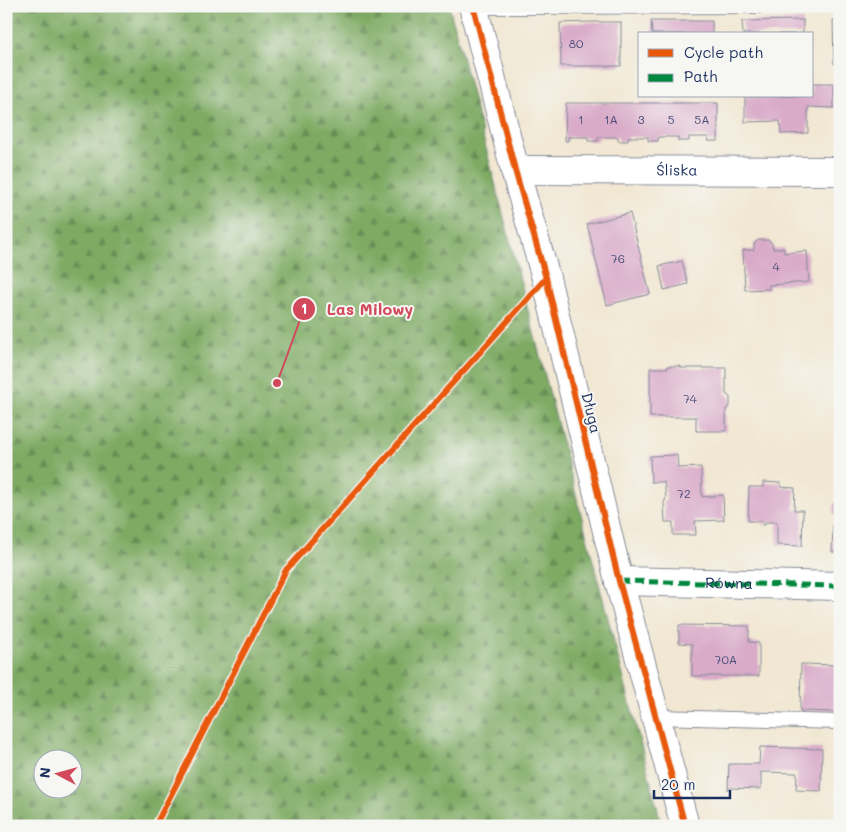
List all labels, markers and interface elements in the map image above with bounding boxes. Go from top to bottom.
legend [638,32,814,98]
house number: 80 [569,35,584,51]
text: Cycle path [684,42,763,62]
text: Path [684,66,718,86]
house number: 1 [578,111,584,127]
house number: 1A [604,111,618,127]
house number: 3 [637,111,645,127]
house number: 5 [668,111,675,127]
house number: 5A [694,111,710,127]
street label: Śliska [656,159,698,180]
house number: 76 [611,250,625,266]
house number: 4 [772,258,780,274]
callout: Las Milowy [291,294,423,325]
text: 1 [301,298,307,318]
text: Las Milowy [327,298,413,319]
street label: Długa [577,390,607,435]
house number: 74 [683,390,697,406]
house number: 72 [677,485,691,501]
street label: Równa [705,572,753,593]
house number: 70A [715,651,737,667]
north arrow [32,750,82,800]
text: N [35,766,55,779]
scale bar [654,767,730,799]
text: 20 m [661,774,695,794]

